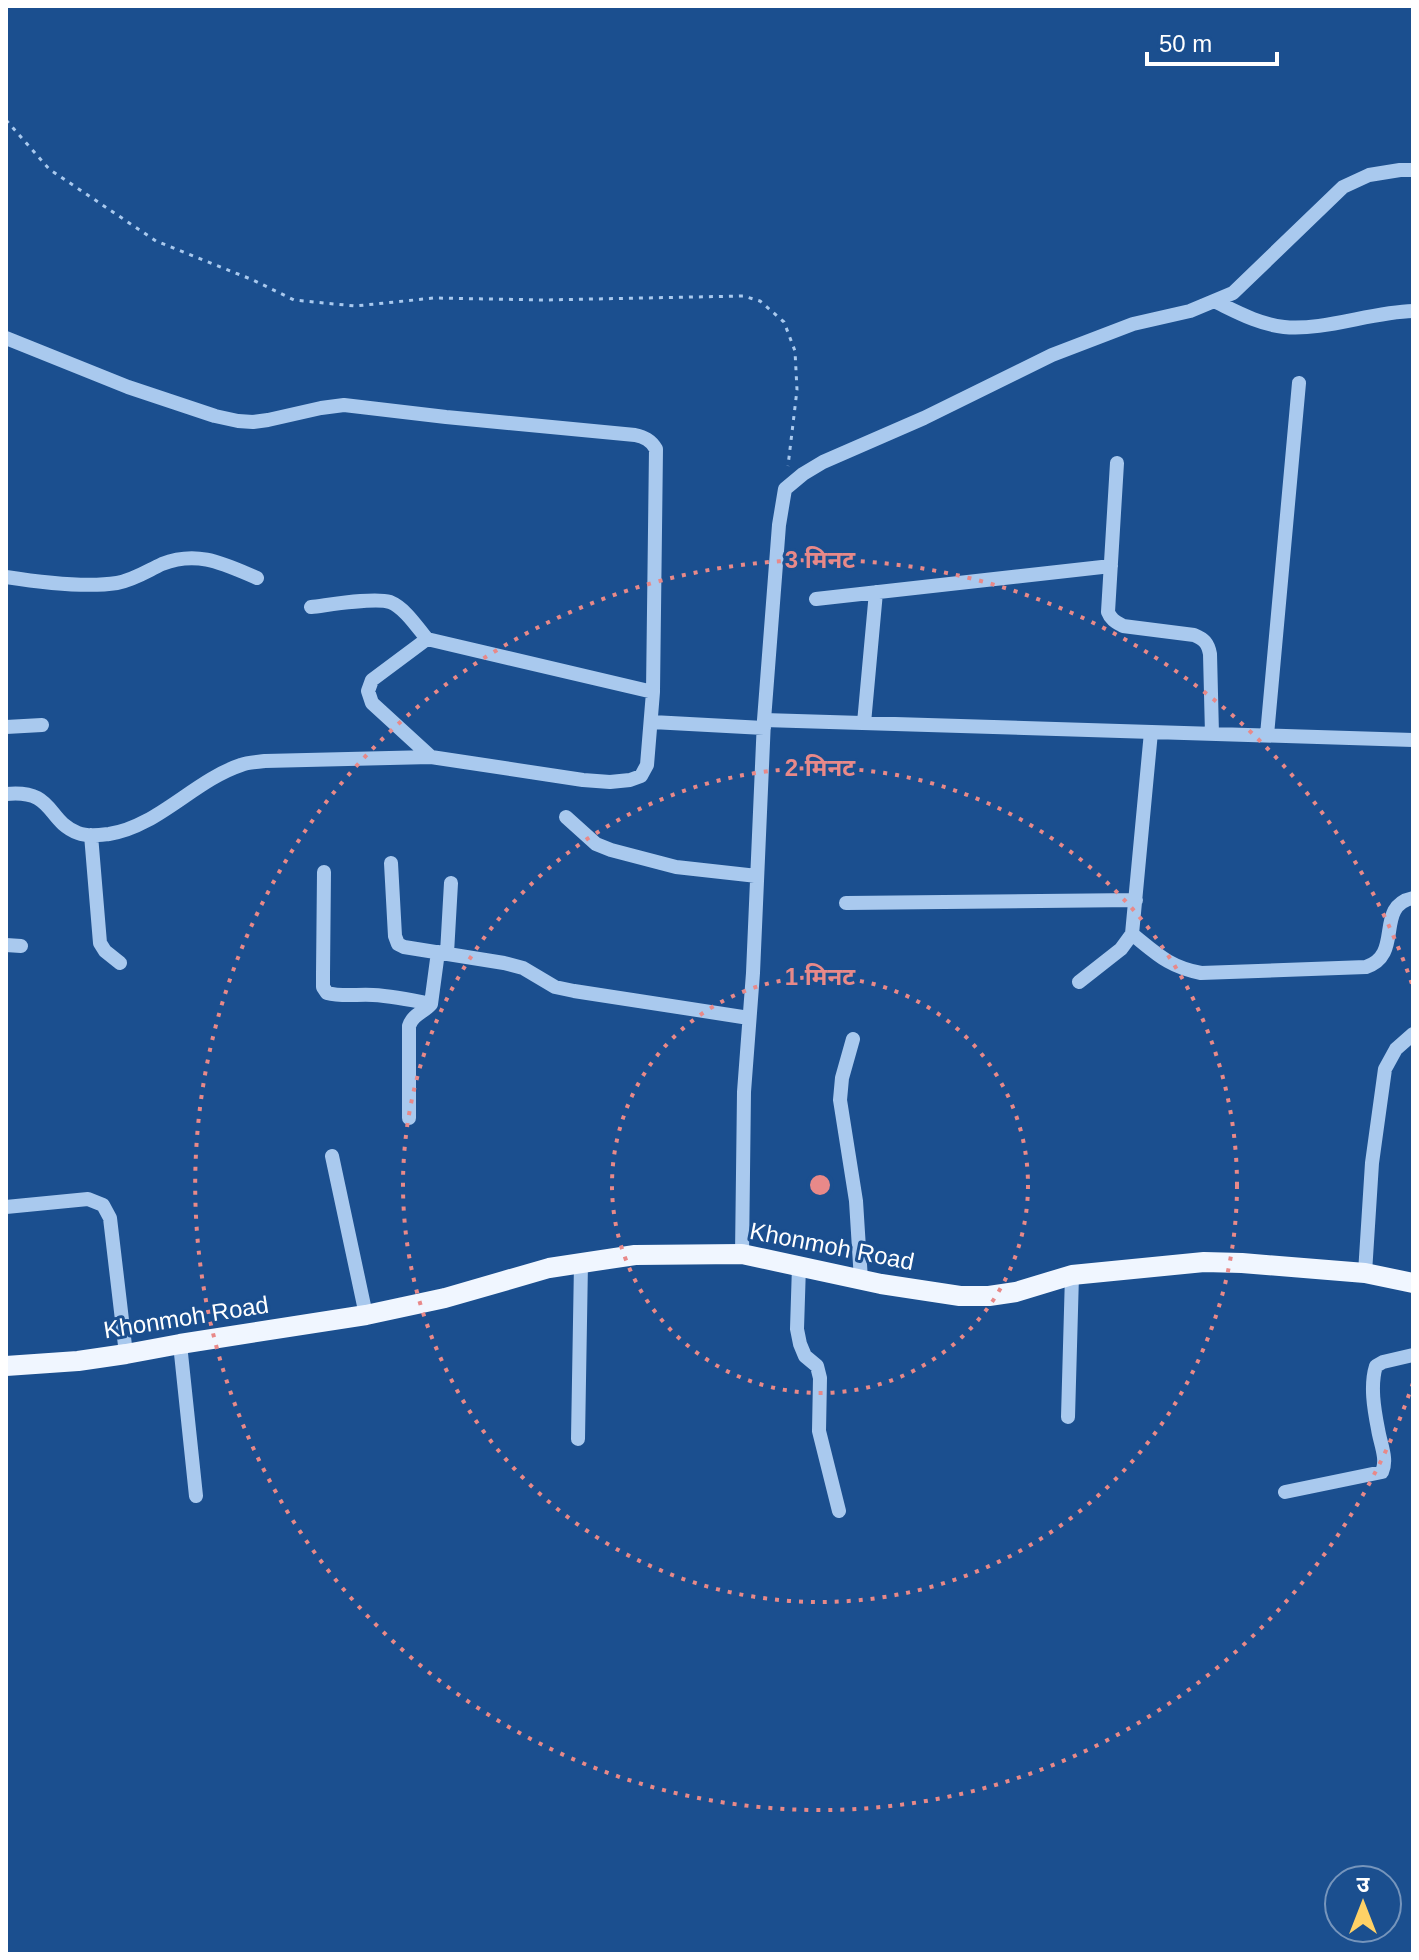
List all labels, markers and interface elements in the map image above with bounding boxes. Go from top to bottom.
scale bar [1147,16,1277,66]
text: 50 m [1159,30,1212,57]
text: 3 मिनट [785,546,856,573]
text: 2 मिनट [785,754,856,781]
text: 1 मिनट [785,963,856,990]
centre of rings [806,1171,834,1199]
street label: Khonmoh Road [748,1217,916,1275]
street label: Khonmoh Road [102,1291,270,1343]
north arrow [1323,1864,1403,1944]
text: उ [1357,1872,1371,1897]

